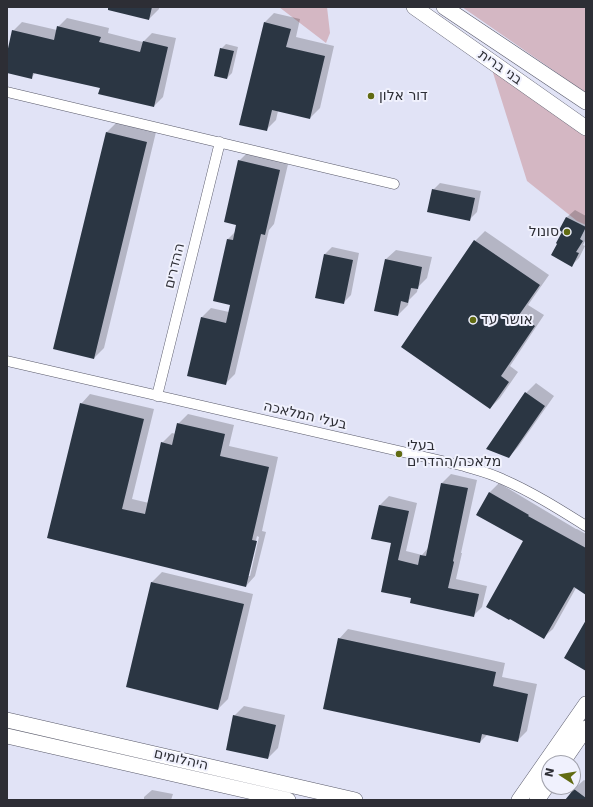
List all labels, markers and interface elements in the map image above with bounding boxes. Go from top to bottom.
street label: בני ברית [475,47,525,89]
place label: דור אלון [379,88,428,104]
marker: דור אלון [366,91,376,101]
place label: סונול [529,224,559,240]
marker: סונול [562,227,572,237]
street label: ההדרים [161,242,189,290]
place label: אושר עד [481,312,533,328]
marker: אושר עד [468,315,478,325]
street label: בעלי המלאכה [262,398,348,434]
place label: בעלי מלאכה/ההדרים [407,438,501,470]
marker: בעלי מלאכה/ההדרים [394,449,404,459]
street label: היהלומים [152,746,210,774]
north arrow [541,755,581,795]
text: N [542,767,557,778]

